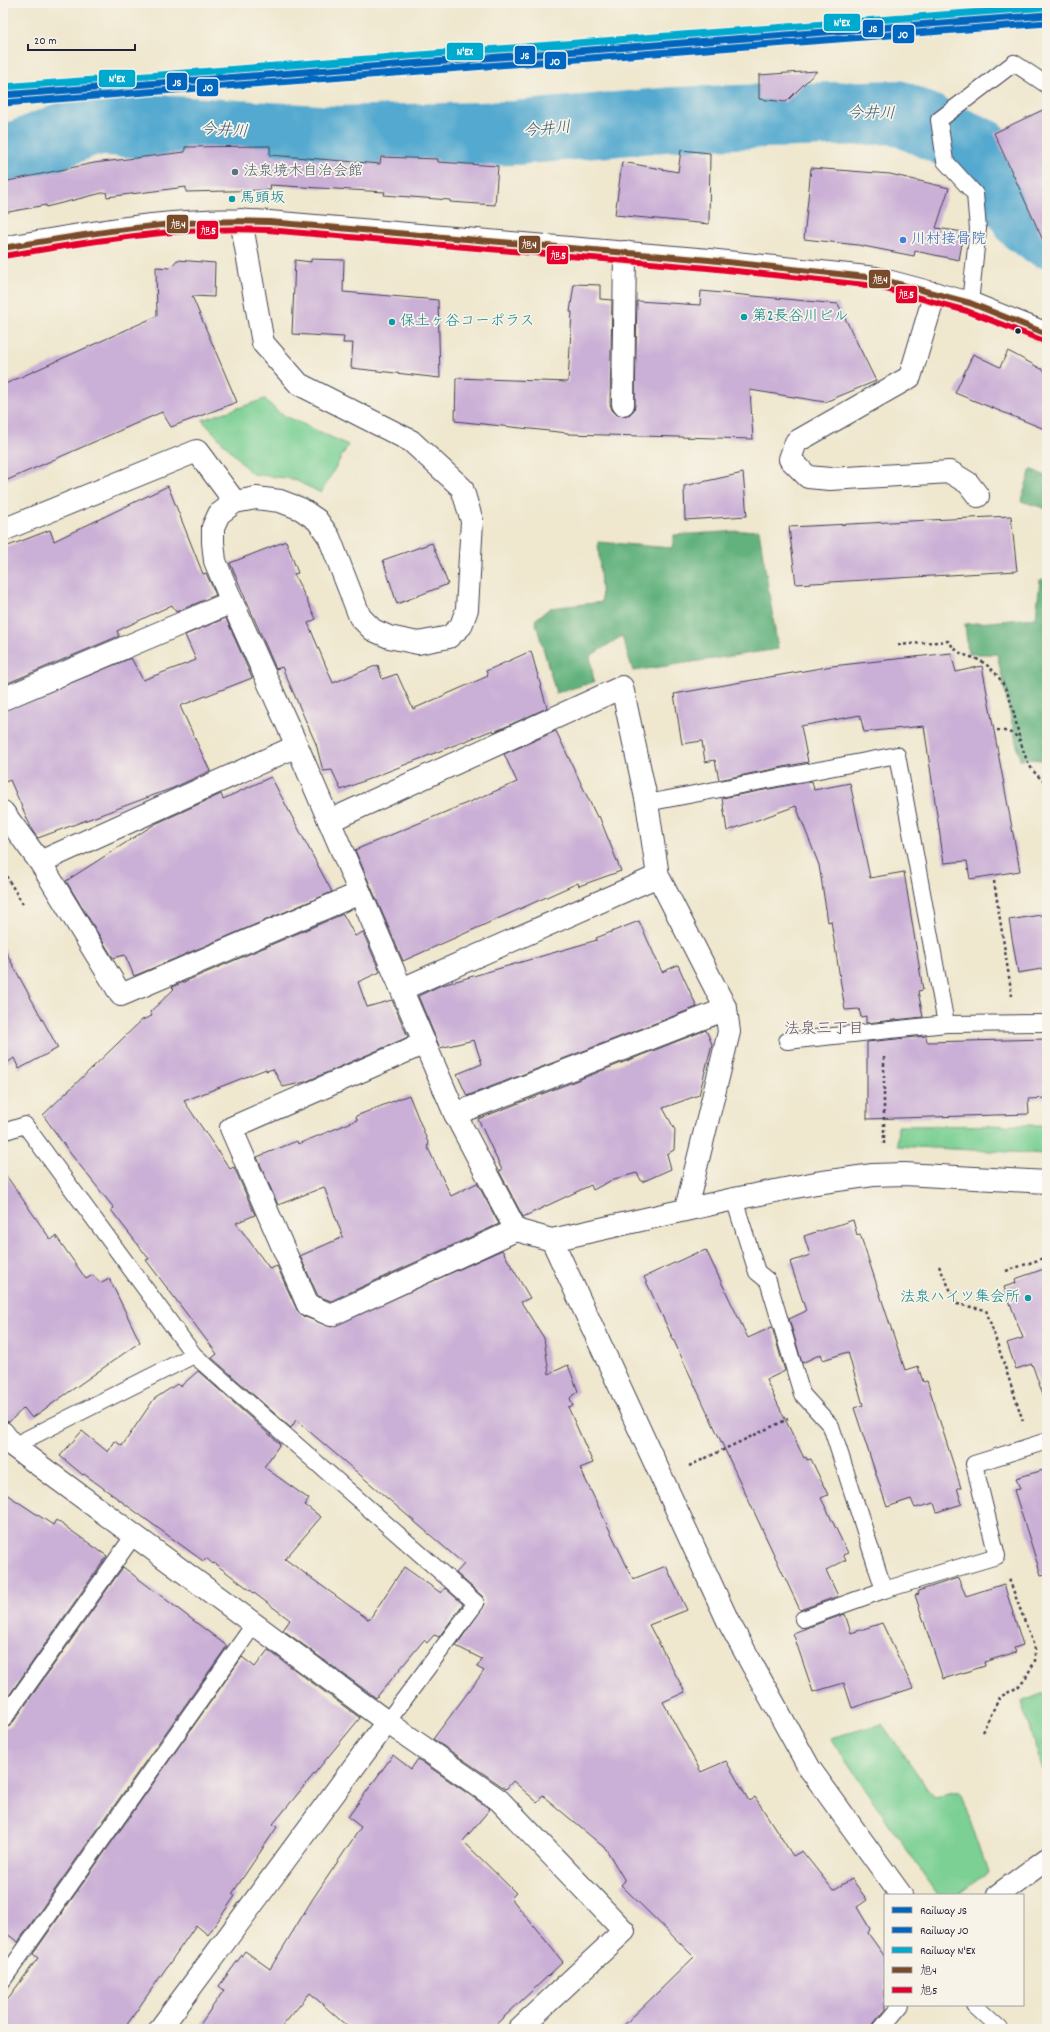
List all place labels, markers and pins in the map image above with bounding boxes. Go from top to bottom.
place label: 法泉境木自治会館 [243,161,363,183]
marker: 法泉境木自治会館 [230,167,240,177]
place label: 馬頭坂 [240,188,285,210]
marker: 馬頭坂 [227,194,237,204]
place label: 川村接骨院 [911,229,986,251]
marker: 川村接骨院 [898,235,908,245]
place label: 第2長谷川ビル [752,306,848,328]
place label: 保土ヶ谷コーポラス [400,311,534,333]
marker: 第2長谷川ビル [739,312,749,322]
marker: 保土ヶ谷コーポラス [387,317,397,327]
unlabelled marker [1013,326,1023,336]
place label: 法泉ハイツ集会所 [900,1287,1020,1309]
marker: 法泉ハイツ集会所 [1023,1293,1033,1303]

